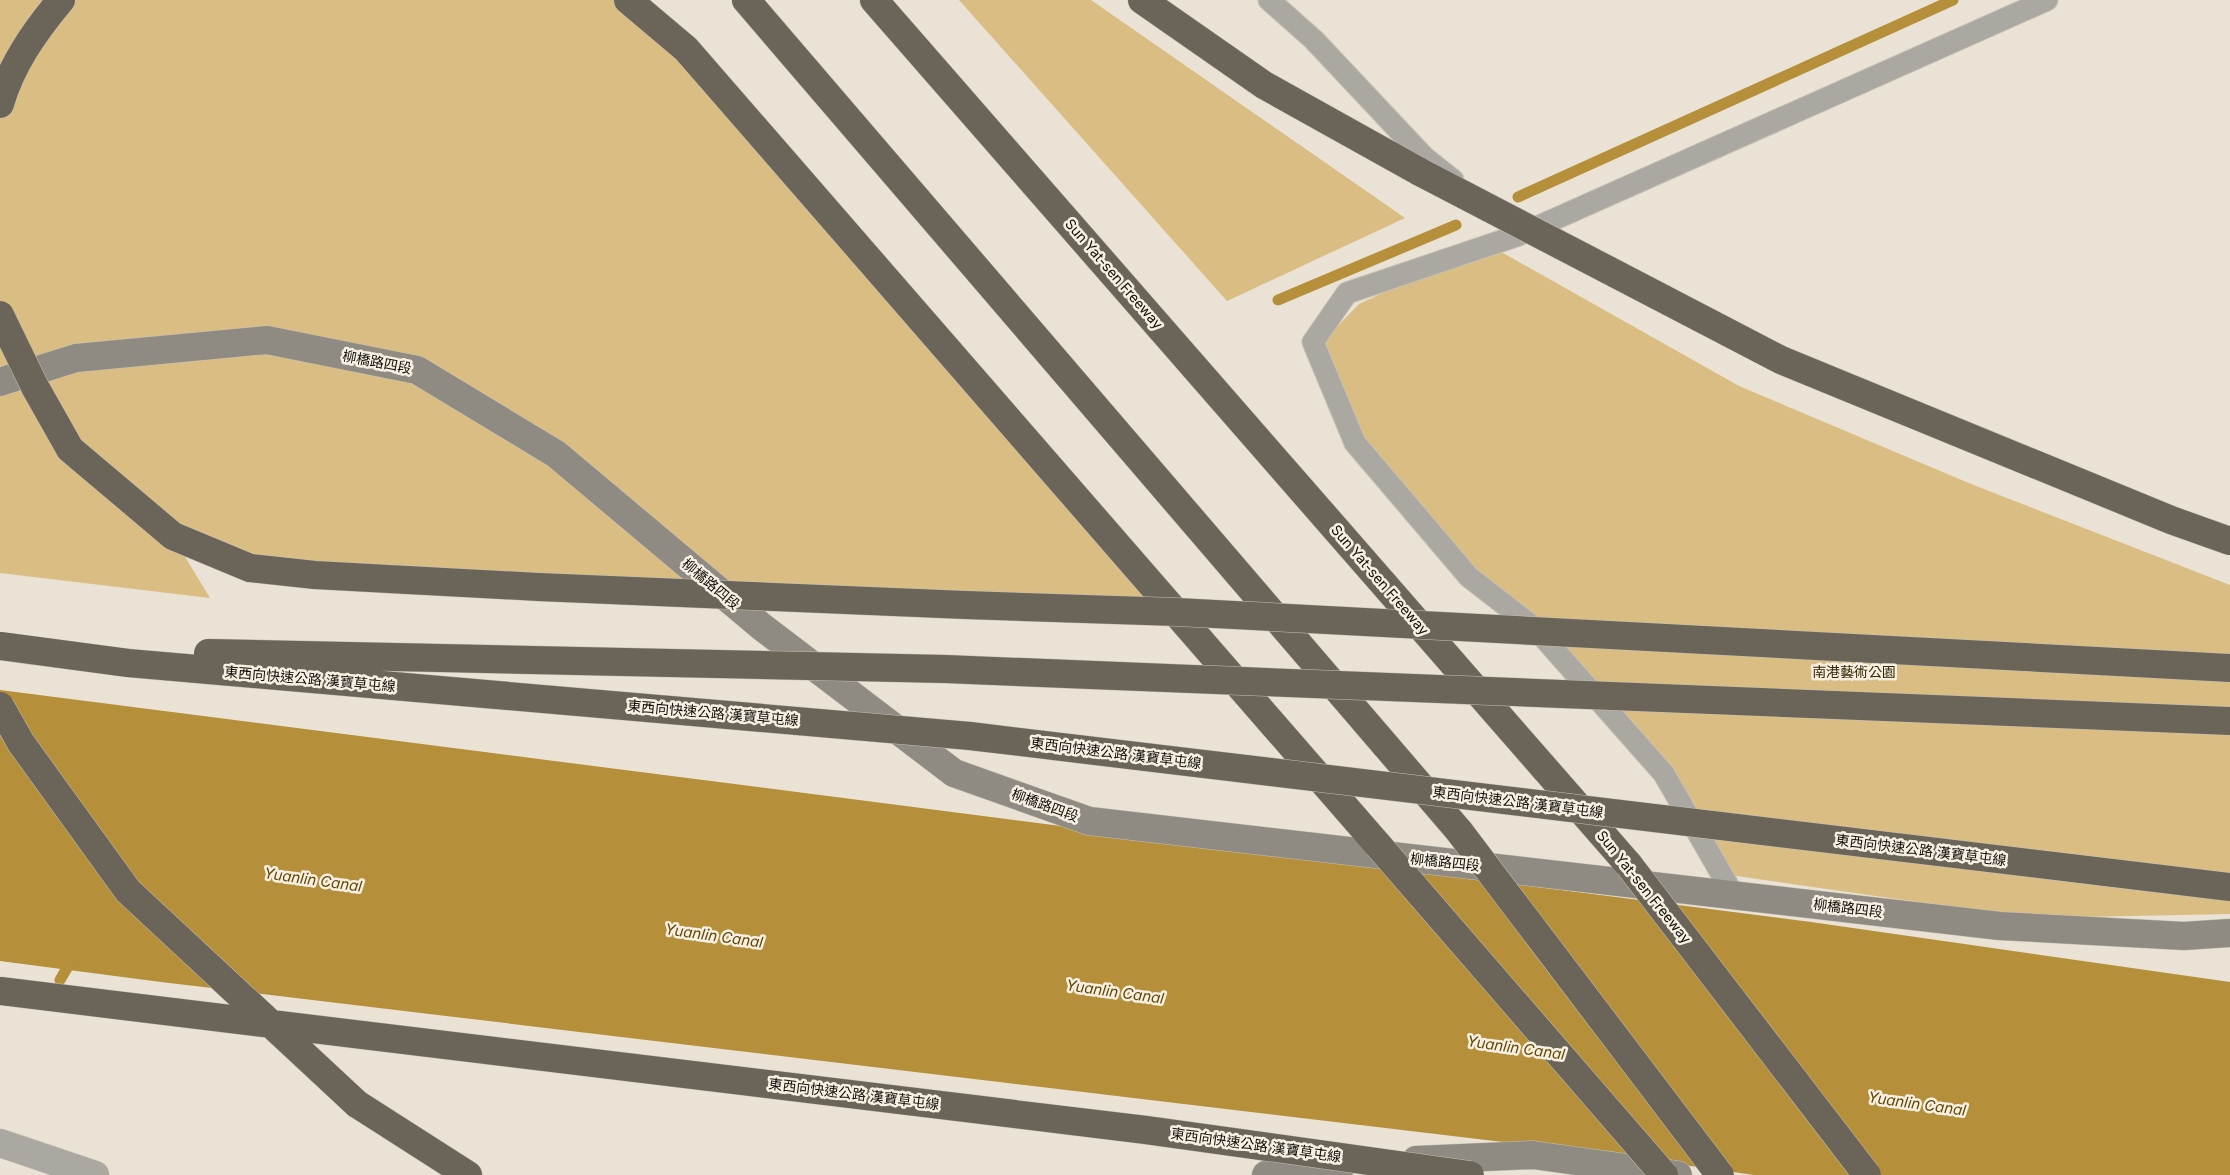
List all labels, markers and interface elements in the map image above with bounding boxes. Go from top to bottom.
street label: Sun Yat-sen Freeway [1062,215,1167,332]
street label: 柳橋路四段 [341,346,413,377]
street label: Sun Yat-sen Freeway [1328,521,1433,638]
street label: 柳橋路四段 [679,555,744,613]
street label: 東西向快速公路 漢寶草屯線 [224,663,396,694]
park label: 南港藝術公園 [1812,663,1896,680]
street label: 東西向快速公路 漢寶草屯線 [627,697,799,728]
street label: 東西向快速公路 漢寶草屯線 [1030,734,1202,771]
street label: 東西向快速公路 漢寶草屯線 [1432,783,1604,820]
street label: 柳橋路四段 [1009,785,1081,824]
street label: Sun Yat-sen Freeway [1594,827,1695,947]
street label: 東西向快速公路 漢寶草屯線 [1835,831,2007,868]
street label: 柳橋路四段 [1409,849,1481,874]
water label: Yuanlin Canal [263,863,364,896]
street label: 柳橋路四段 [1812,895,1884,920]
water label: Yuanlin Canal [664,919,765,952]
water label: Yuanlin Canal [1065,975,1166,1008]
water label: Yuanlin Canal [1466,1031,1567,1064]
street label: 東西向快速公路 漢寶草屯線 [768,1075,940,1112]
water label: Yuanlin Canal [1867,1087,1968,1120]
street label: 東西向快速公路 漢寶草屯線 [1170,1124,1342,1165]

